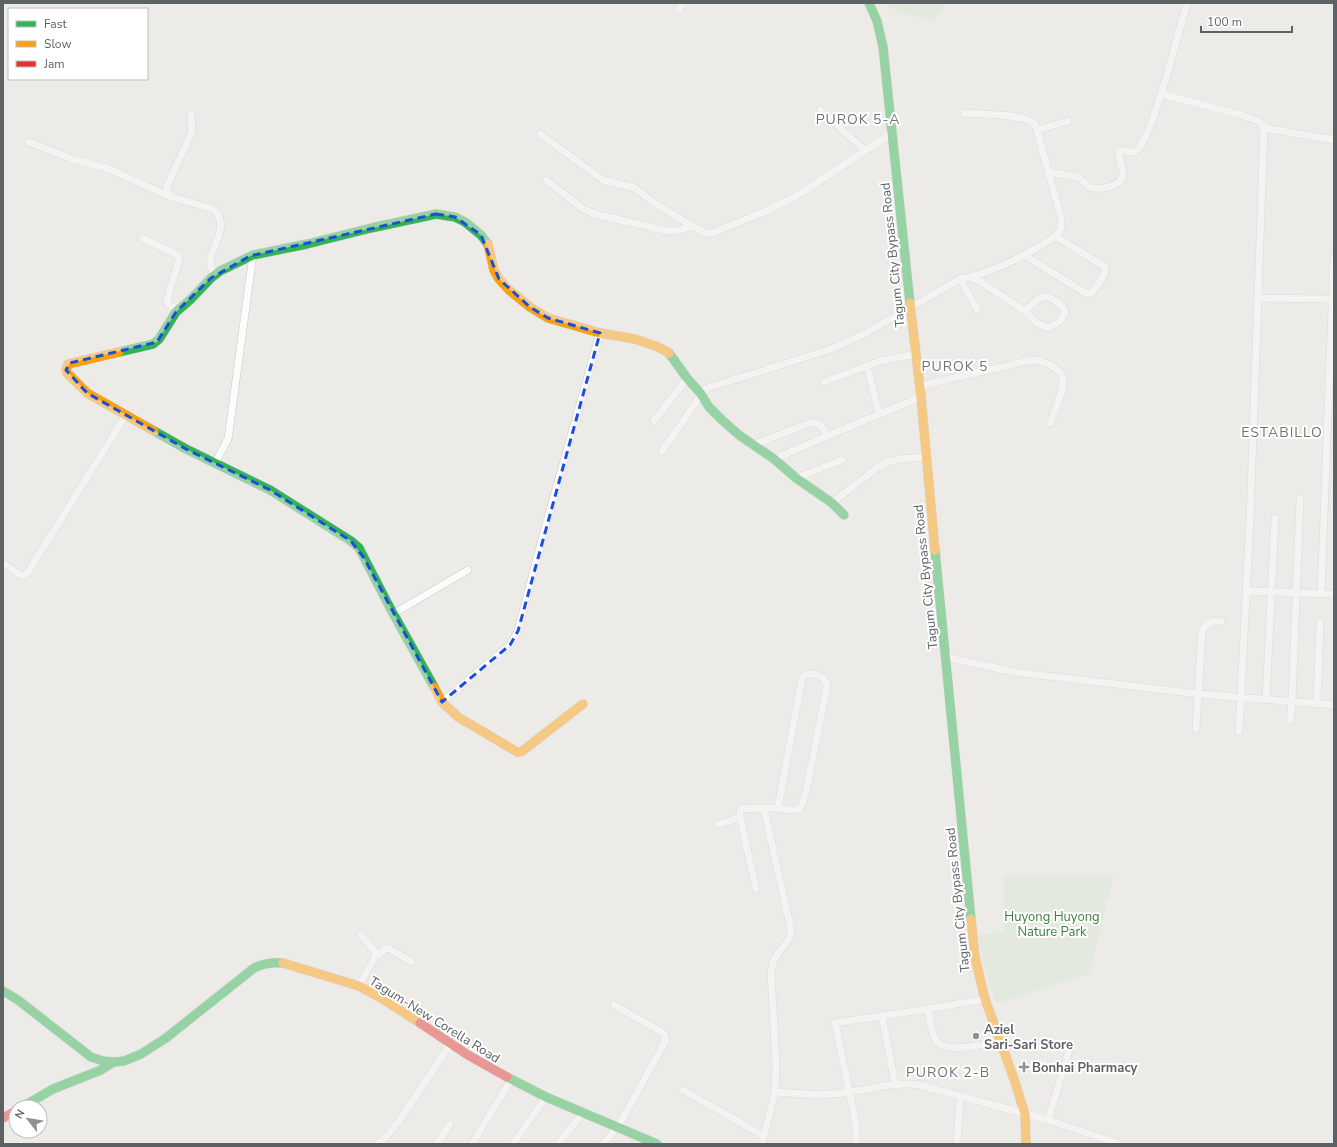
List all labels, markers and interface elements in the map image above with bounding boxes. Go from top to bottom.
legend [8,8,148,80]
scale bar [1201,8,1292,34]
text: 100 m [1207,14,1242,30]
text: Fast [44,16,67,32]
text: Slow [44,36,72,52]
text: Jam [43,56,65,72]
district label: PUROK 5-A [816,110,900,129]
street label: Tagum City Bypass Road [876,182,910,328]
district label: PUROK 5 [922,357,988,376]
district label: ESTABILLO [1241,423,1323,442]
street label: Tagum City Bypass Road [909,504,943,650]
street label: Tagum City Bypass Road [941,827,975,973]
park label: Huyong Huyong Nature Park [1004,908,1100,941]
street label: Tagum-New Corella Road [366,972,503,1068]
place label: Aziel Sari-Sari Store [984,1021,1073,1054]
marker: Aziel Sari-Sari Store [971,1031,981,1041]
place label: Bonhai Pharmacy [1032,1059,1138,1077]
marker: Bonhai Pharmacy [1019,1062,1029,1072]
district label: PUROK 2-B [906,1063,990,1082]
north arrow [8,1099,48,1139]
text: N [11,1107,28,1121]

